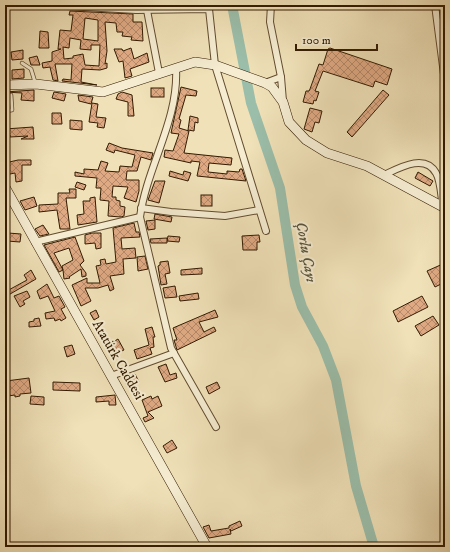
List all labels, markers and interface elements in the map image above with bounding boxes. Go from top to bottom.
scale bar [296,26,377,52]
text: 100 m [302,33,331,48]
water label: Çorlu Çayı [291,220,321,284]
street label: Atatürk Caddesi [88,317,148,403]

